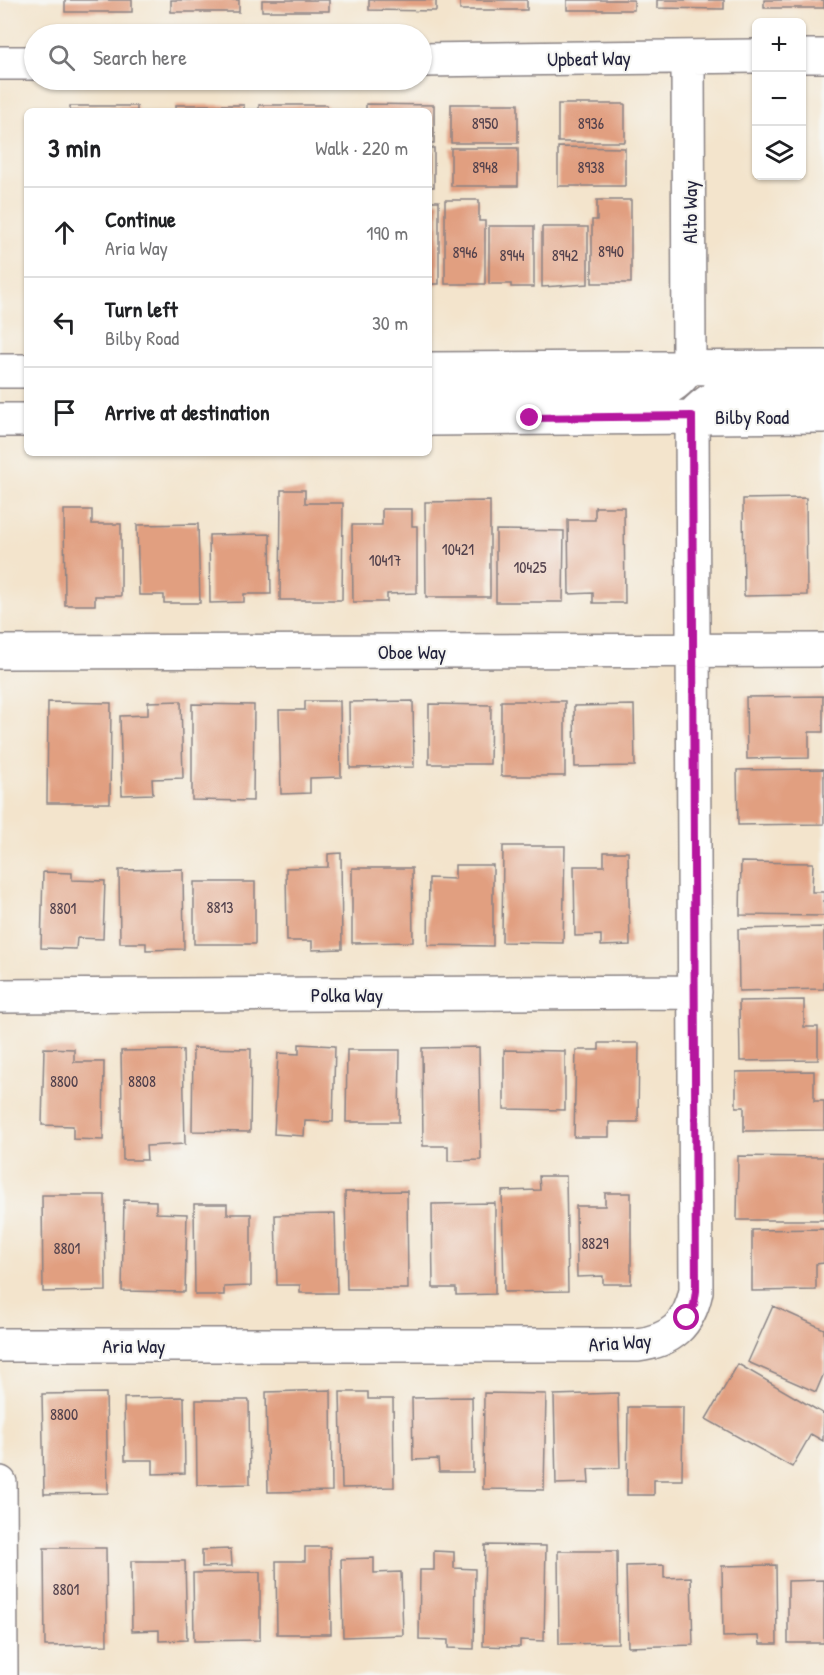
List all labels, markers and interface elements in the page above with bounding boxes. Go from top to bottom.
map controls [752,18,806,180]
button: + [752,18,806,72]
search box [24,24,432,90]
icon: search [45,41,78,74]
text: Search here [93,42,187,72]
street label: Upbeat Way [547,44,631,72]
button: − [752,72,806,126]
house number: 8950 [472,112,498,134]
house number: 8936 [578,112,604,134]
button: layers [752,126,806,180]
text: 3 min [48,130,101,165]
text: Walk · 220 m [315,134,408,161]
house number: 8948 [472,156,498,178]
house number: 8938 [578,156,605,178]
street label: Alto Way [676,180,703,244]
text: Continue [105,204,176,234]
icon: ahead [48,216,81,249]
text: 190 m [366,219,408,246]
text: Aria Way [105,234,168,261]
house number: 8940 [598,240,624,262]
house number: 8946 [452,241,478,263]
house number: 8944 [500,244,524,266]
house number: 8942 [552,244,579,266]
text: Turn left [105,294,178,324]
icon: left [48,306,81,339]
text: 30 m [372,309,408,336]
text: Bilby Road [105,324,179,351]
icon: arrive [48,396,81,429]
text: Arrive at destination [105,397,270,427]
street label: Bilby Road [715,403,789,430]
route end [516,404,542,430]
house number: 10421 [442,538,474,560]
house number: 10417 [369,549,401,571]
house number: 10425 [513,556,547,578]
street label: Oboe Way [378,638,446,665]
house number: 8813 [207,896,233,918]
house number: 8801 [50,897,77,919]
street label: Polka Way [311,981,383,1008]
house number: 8800 [50,1070,78,1092]
house number: 8808 [128,1070,156,1092]
house number: 8829 [581,1232,609,1254]
house number: 8801 [54,1237,81,1259]
route start [673,1304,699,1330]
street label: Aria Way [588,1326,652,1358]
street label: Aria Way [103,1332,166,1359]
house number: 8800 [50,1403,78,1425]
house number: 8801 [53,1578,80,1600]

